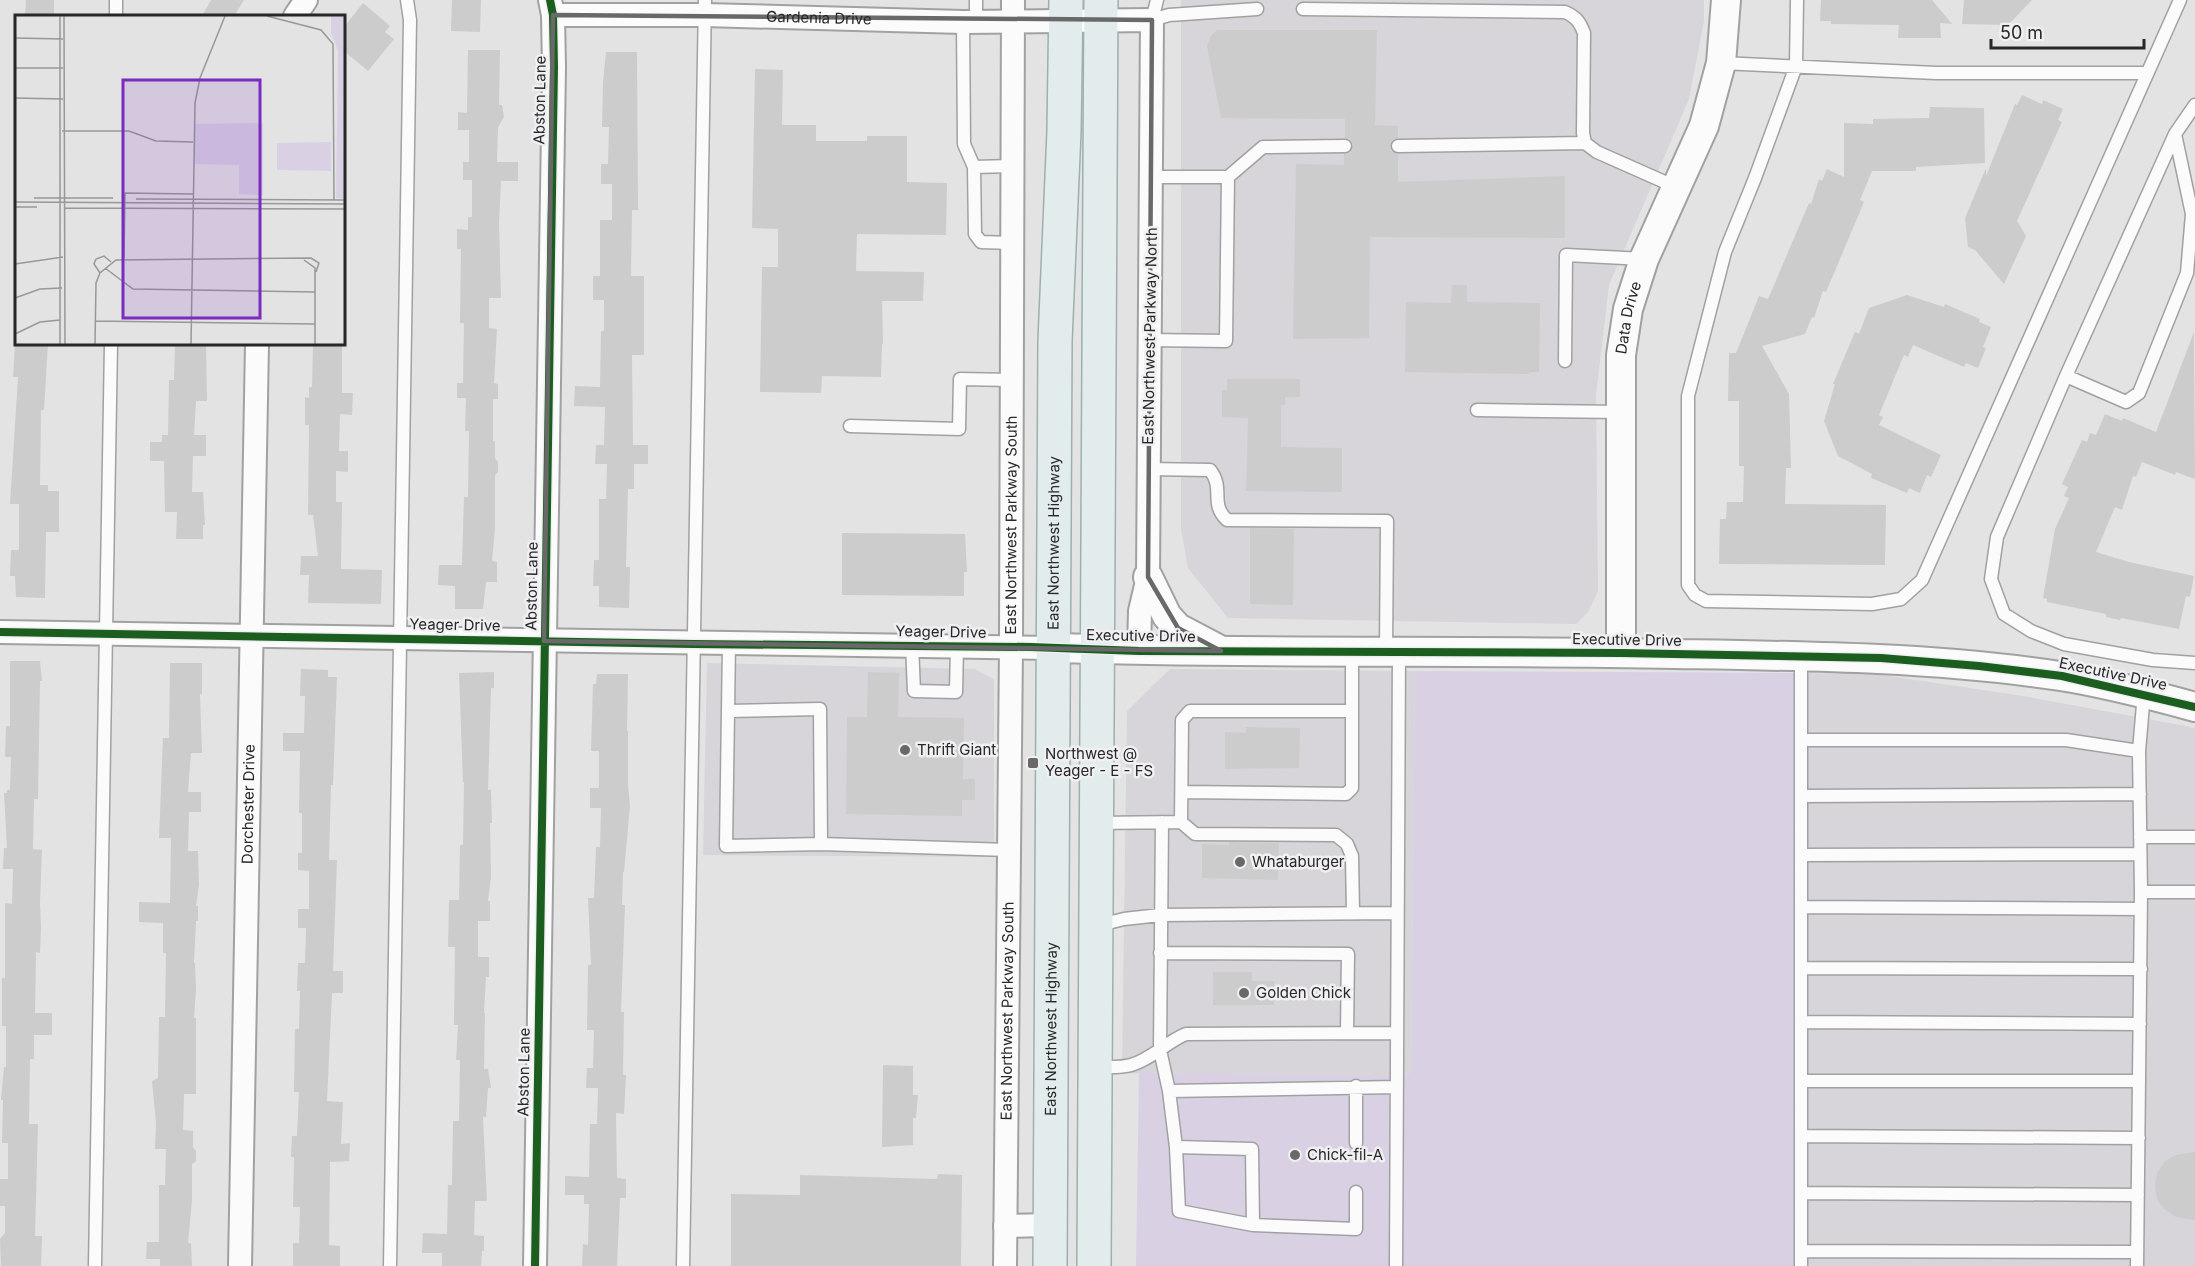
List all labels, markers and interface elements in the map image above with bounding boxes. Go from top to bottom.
street label: Gardenia Drive [766,7,872,29]
scale bar [1991,12,2144,50]
inset map [15,15,345,345]
text: 50 m [2000,22,2043,43]
street label: Abston Lane [529,55,550,145]
street label: East Northwest Parkway North [1138,227,1161,445]
street label: Data Drive [1611,279,1645,355]
street label: East Northwest Parkway South [1001,416,1021,635]
street label: East Northwest Highway [1043,455,1063,630]
street label: Abston Lane [521,541,542,631]
street label: Yeager Drive [409,614,501,635]
street label: Yeager Drive [895,621,987,642]
street label: Executive Drive [1086,625,1196,646]
street label: Executive Drive [1572,629,1682,650]
street label: Executive Drive [2057,653,2169,694]
place label: Thrift Giant [917,740,996,759]
marker: Thrift Giant [898,743,912,757]
street label: Dorchester Drive [237,744,259,864]
place label: Northwest @ Yeager - E - FS [1045,744,1153,780]
marker: Northwest @ Yeager - E - FS [1026,756,1040,770]
place label: Whataburger [1252,852,1345,871]
marker: Whataburger [1233,855,1247,869]
street label: East Northwest Parkway South [996,901,1018,1121]
street label: East Northwest Highway [1041,941,1061,1116]
place label: Golden Chick [1256,983,1352,1002]
marker: Golden Chick [1237,986,1251,1000]
street label: Abston Lane [513,1027,534,1117]
place label: Chick-fil-A [1307,1145,1383,1164]
marker: Chick-fil-A [1288,1148,1302,1162]

